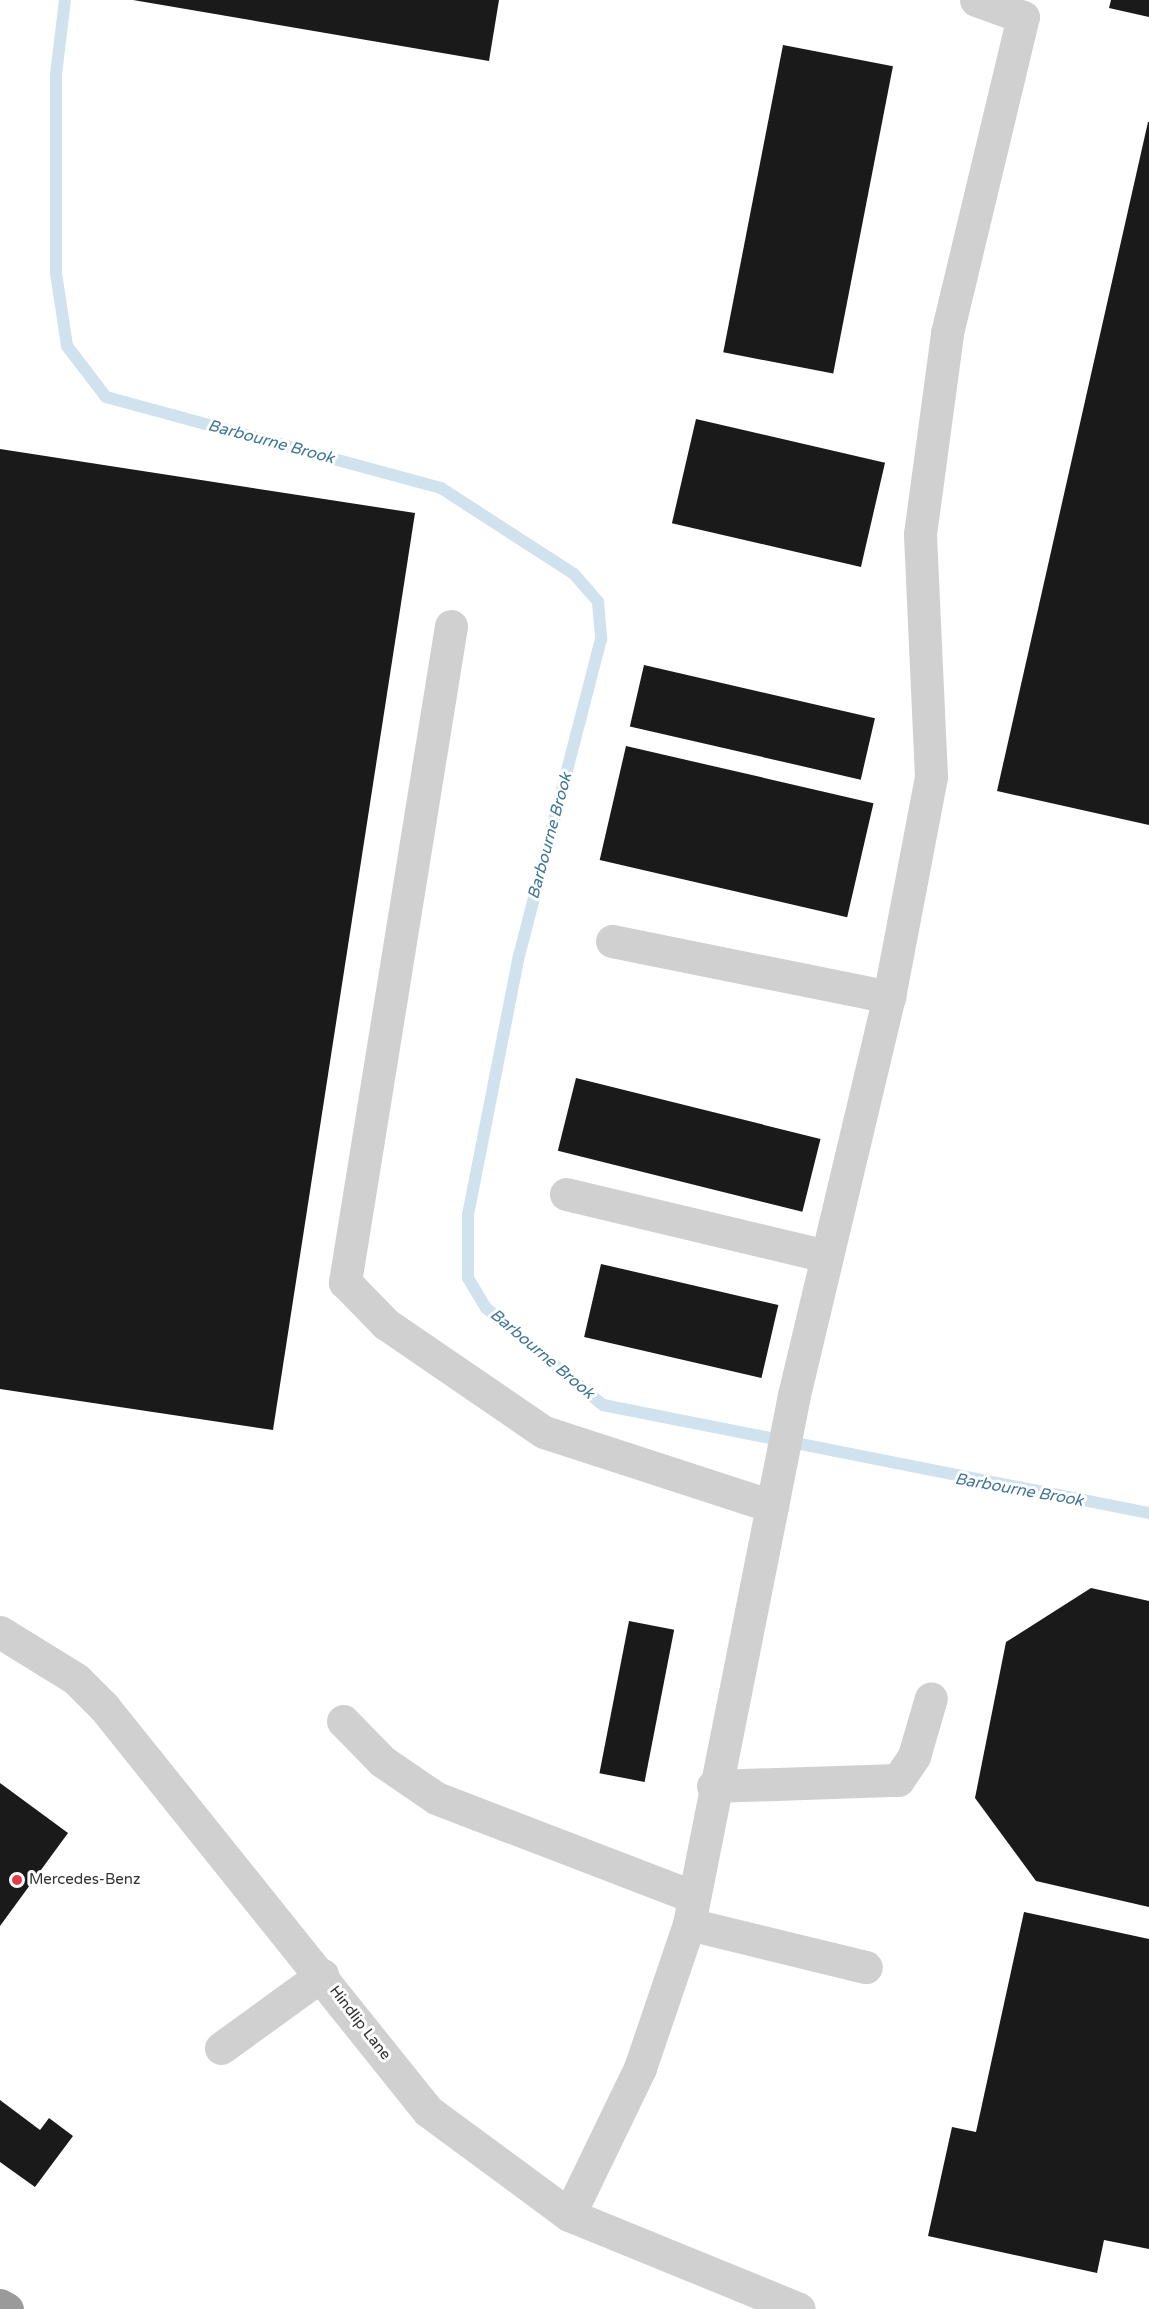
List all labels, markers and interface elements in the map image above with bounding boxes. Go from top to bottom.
water label: Barbourne Brook [206,416,336,468]
water label: Barbourne Brook [524,771,576,901]
water label: Barbourne Brook [486,1305,598,1403]
water label: Barbourne Brook [953,1469,1085,1511]
place label: Mercedes-Benz [29,1871,140,1889]
marker: Mercedes-Benz [10,1873,24,1887]
street label: Hindlip Lane [325,1982,395,2064]

